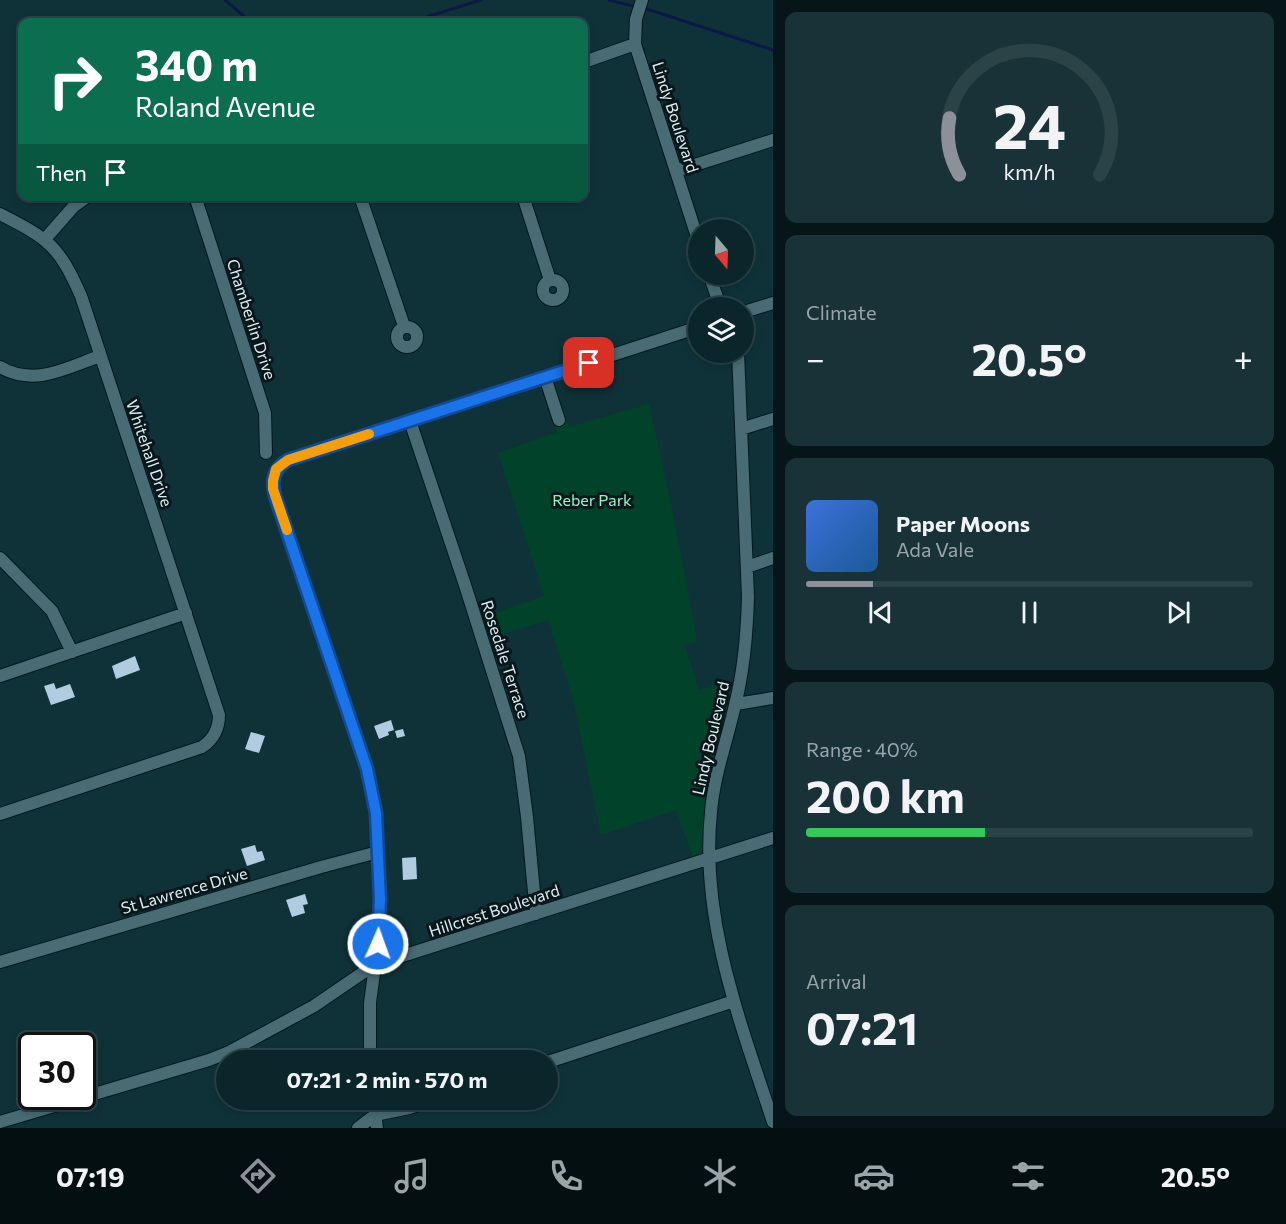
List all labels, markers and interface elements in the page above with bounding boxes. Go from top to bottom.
text: 340 m [135,38,258,90]
icon: right [36,42,114,120]
street label: Lindy Boulevard [649,59,703,175]
text: 24 [993,86,1066,162]
text: Roland Avenue [135,90,316,123]
icon: arrive [99,156,132,189]
text: km/h [1003,158,1056,184]
text: Then [36,159,87,186]
north arrow [688,219,754,285]
map controls [688,219,754,363]
street label: Chamberlin Drive [224,256,280,382]
button: layers [688,297,754,363]
text: Climate [806,300,876,324]
text: 20.5° [971,330,1087,385]
pin [563,337,614,388]
text: − [806,337,825,378]
text: + [1234,337,1253,378]
icon: arrive [572,346,605,379]
street label: Whitehall Drive [123,397,177,509]
park label: Reber Park [552,490,632,509]
text: Paper Moons [896,510,1030,537]
text: Ada Vale [896,537,974,561]
icon: previous [864,596,897,629]
icon: pause [1013,596,1046,629]
icon: next [1162,596,1195,629]
street label: Rosedale Terrace [478,597,534,721]
street label: Lindy Boulevard [688,679,732,797]
text: Range · 40% [806,737,918,761]
text: 200 km [806,767,965,822]
street label: St Lawrence Drive [119,863,249,917]
street label: Hillcrest Boulevard [426,880,562,940]
position arrow [346,912,410,976]
text: Arrival [806,969,867,993]
text: 07:21 [806,999,918,1054]
speed limit sign: 30 [18,1032,96,1110]
text: 07:21 · 2 min · 570 m [287,1066,487,1093]
icon: directions [237,1155,279,1197]
icon: music [391,1155,433,1197]
icon: phone [545,1155,587,1197]
icon: climate [699,1155,741,1197]
icon: car [853,1155,895,1197]
icon: filters [1007,1155,1049,1197]
text: 07:19 [56,1160,125,1193]
text: 20.5° [1161,1160,1230,1193]

